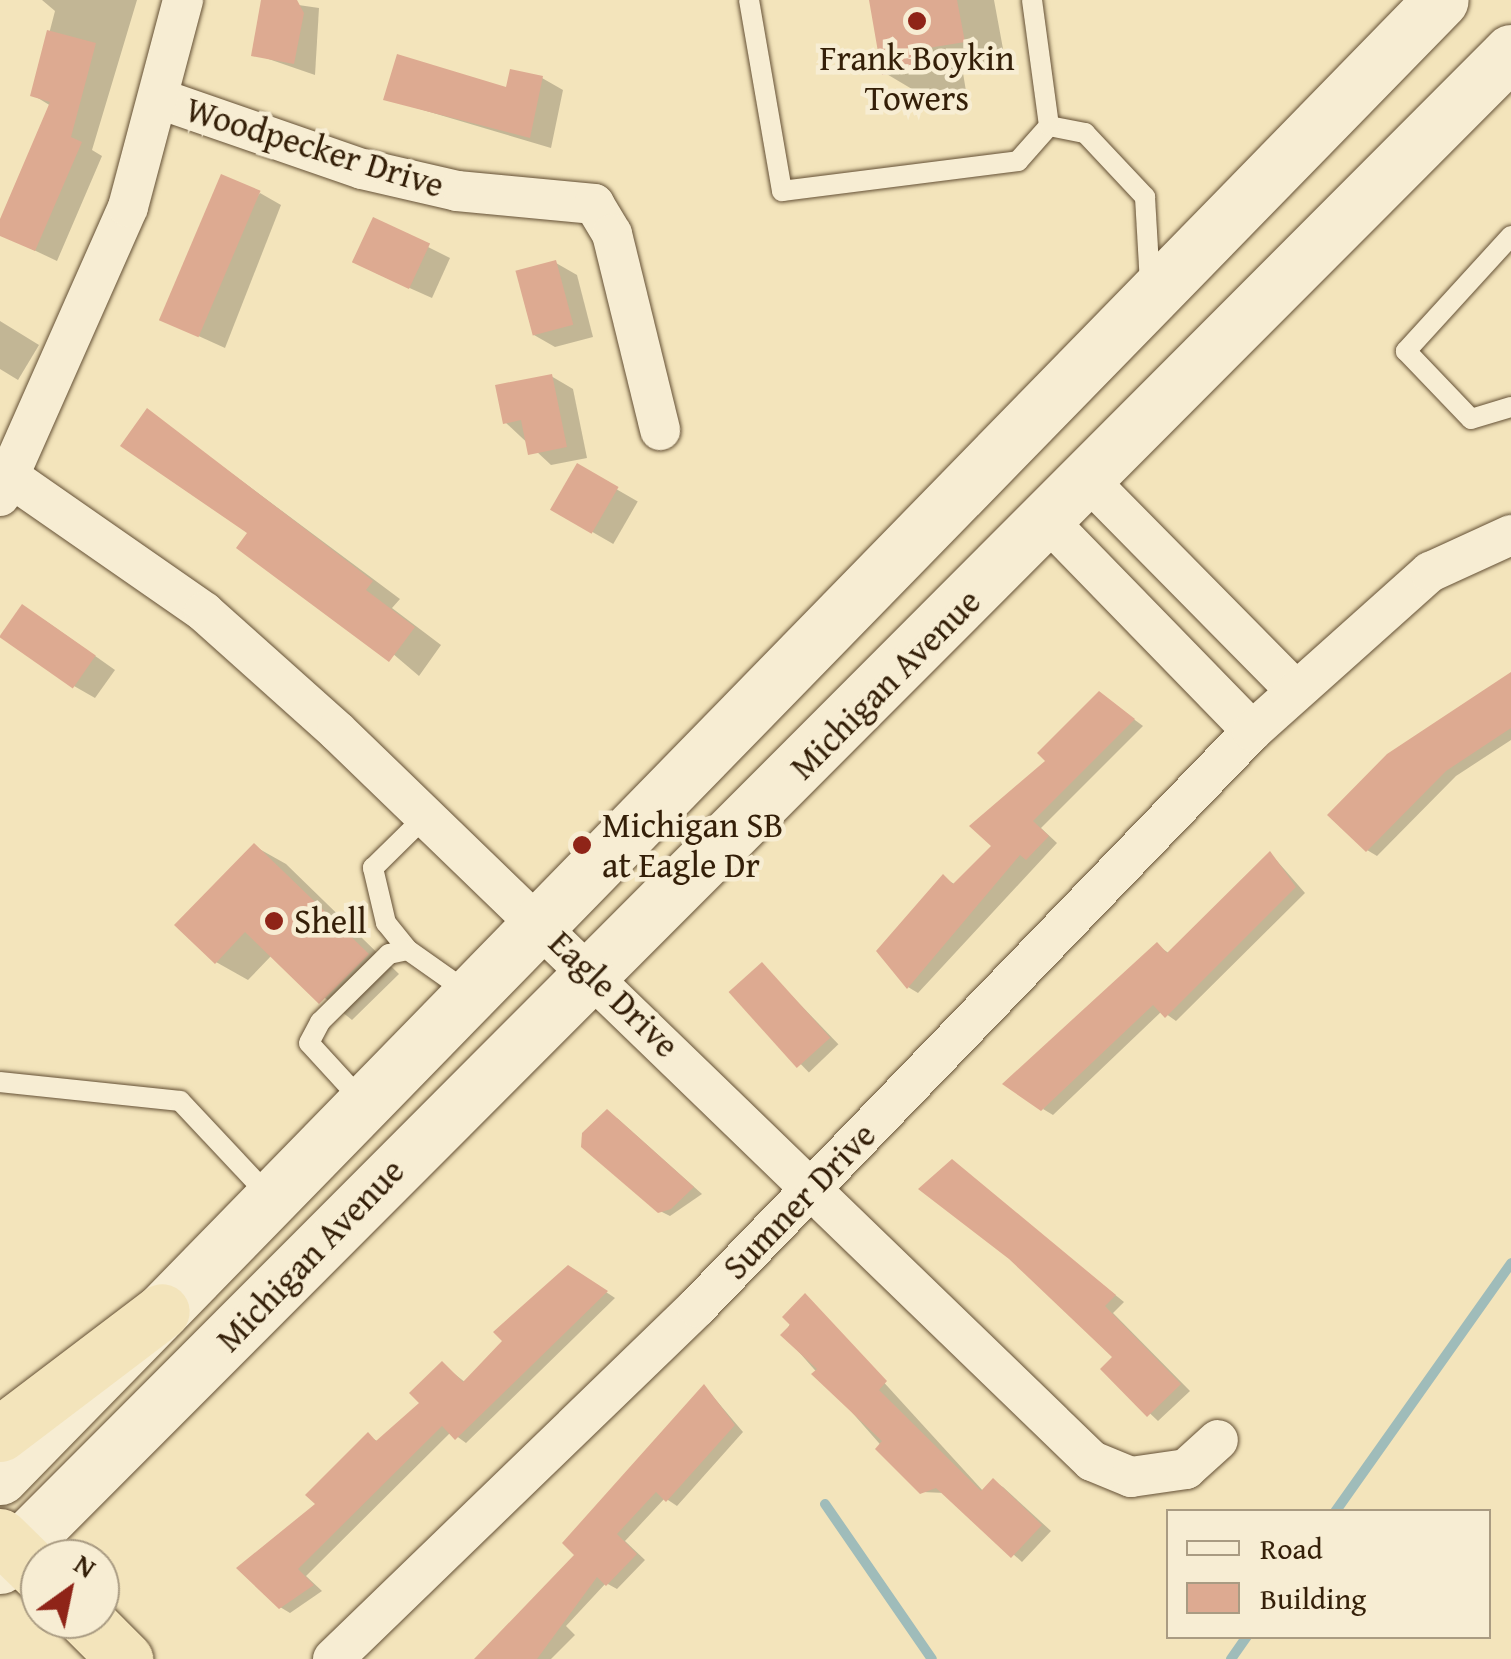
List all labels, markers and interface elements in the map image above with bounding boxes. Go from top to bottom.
marker: Frank Boykin Towers [906,10,928,32]
place label: Frank Boykin Towers [819,37,1015,119]
street label: Woodpecker Drive [181,88,449,206]
street label: Michigan Avenue [781,580,989,788]
place label: Michigan SB at Eagle Dr [602,804,783,886]
marker: Michigan SB at Eagle Dr [571,834,593,856]
place label: Shell [294,900,367,942]
marker: Shell [263,910,285,932]
street label: Eagle Drive [540,922,688,1066]
street label: Sumner Drive [714,1114,884,1288]
street label: Michigan Avenue [207,1150,413,1360]
legend [1166,1509,1491,1639]
text: Road [1260,1526,1323,1570]
north arrow [20,1539,120,1639]
text: N [67,1543,105,1587]
text: Building [1260,1576,1366,1620]

